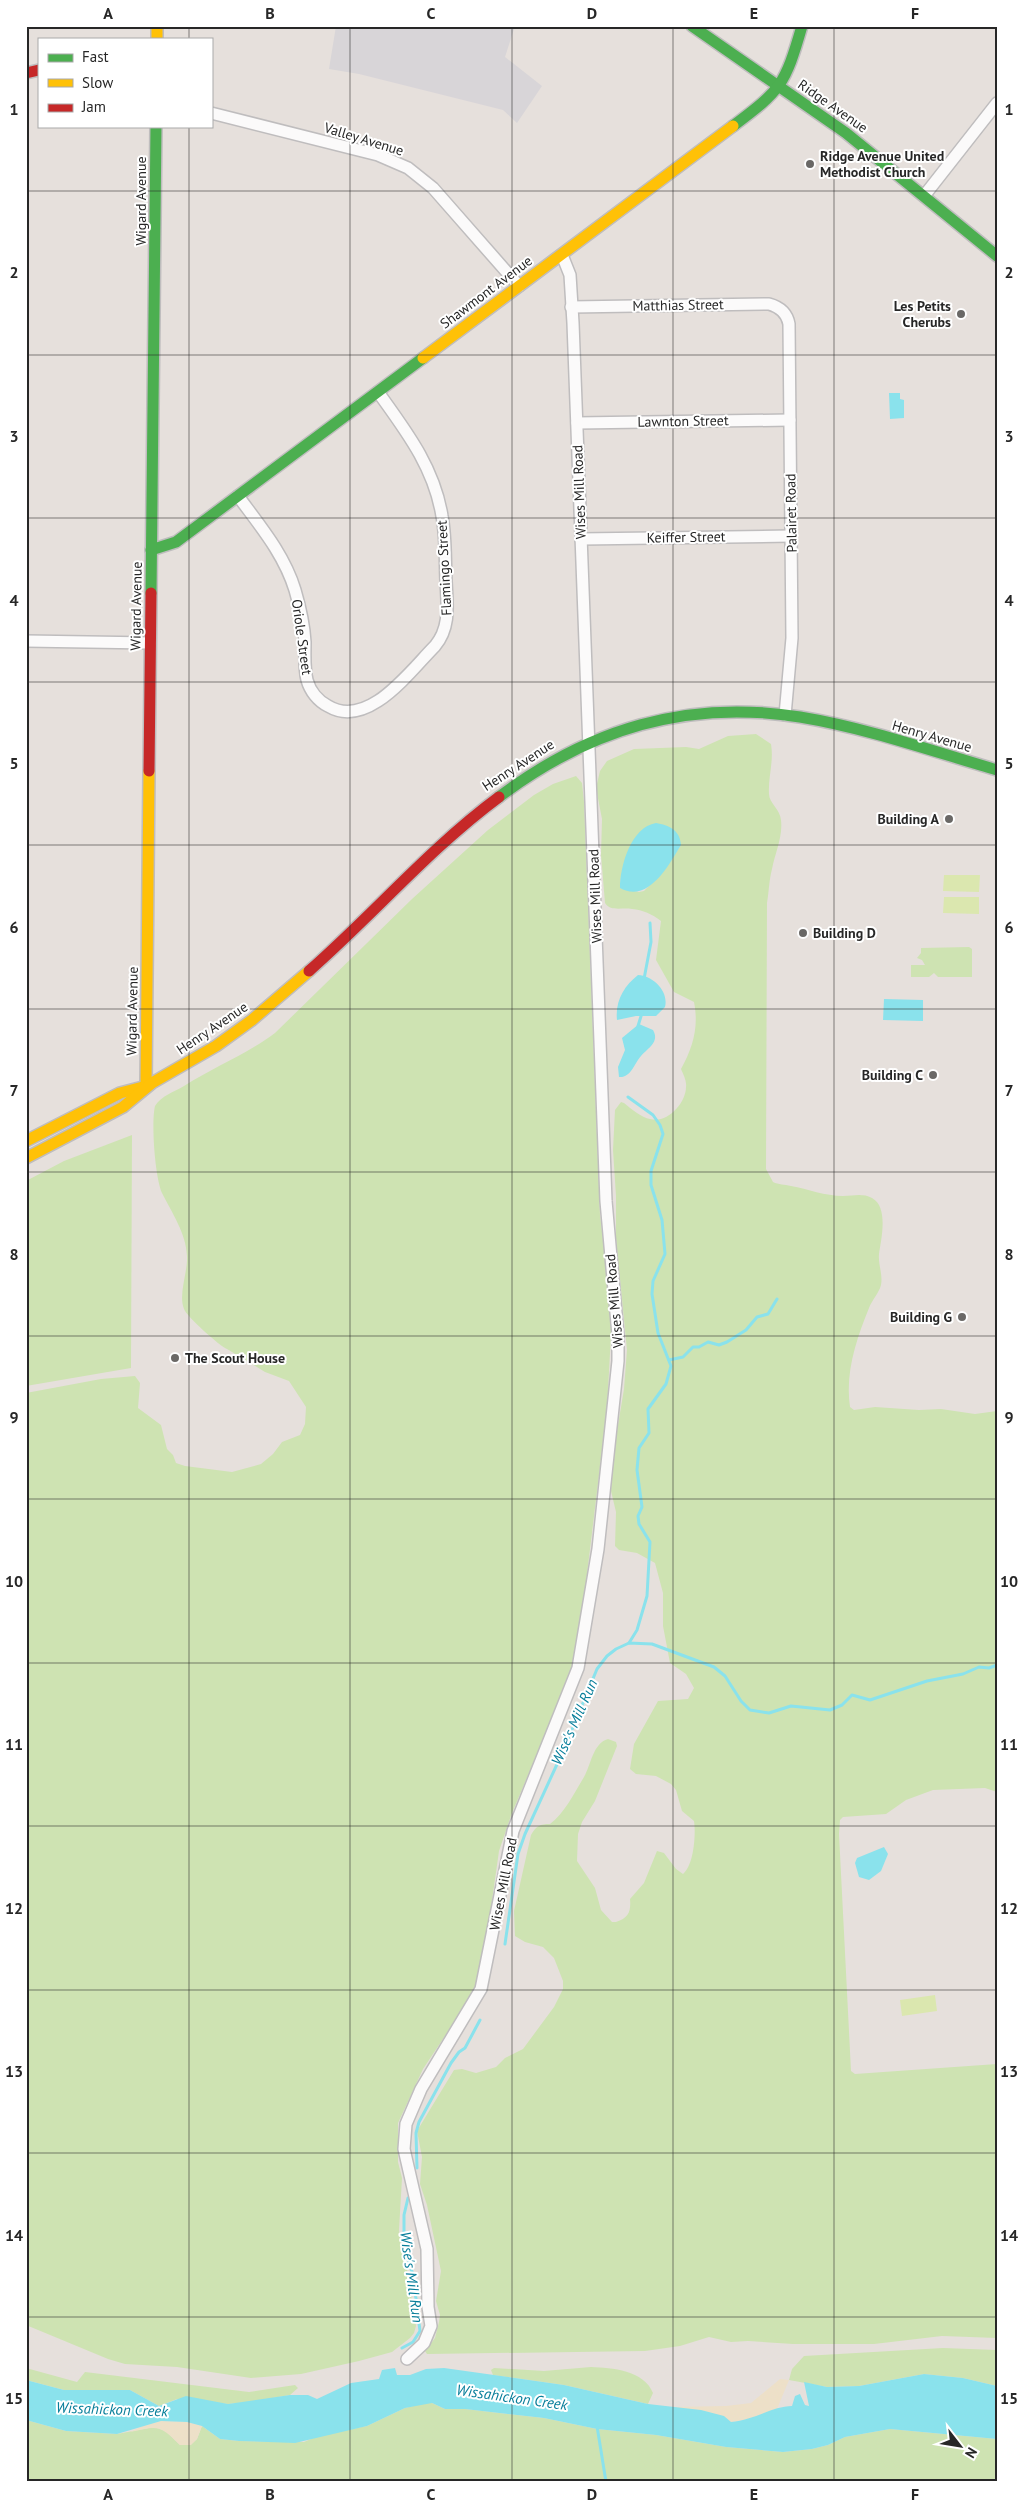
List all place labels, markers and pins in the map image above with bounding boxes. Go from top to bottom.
place label: Ridge Avenue United Methodist Church [820,147,944,181]
marker: Ridge Avenue United Methodist Church [804,158,816,170]
place label: Les Petits Cherubs [894,297,951,331]
marker: Les Petits Cherubs [955,308,967,320]
place label: Building A [877,810,940,828]
marker: Building A [943,813,955,825]
place label: Building D [813,924,876,942]
marker: Building D [797,927,809,939]
place label: Building C [862,1066,923,1084]
marker: Building C [927,1069,939,1081]
place label: Building G [890,1308,952,1326]
marker: Building G [956,1311,968,1323]
place label: The Scout House [185,1349,285,1367]
marker: The Scout House [169,1352,181,1364]

